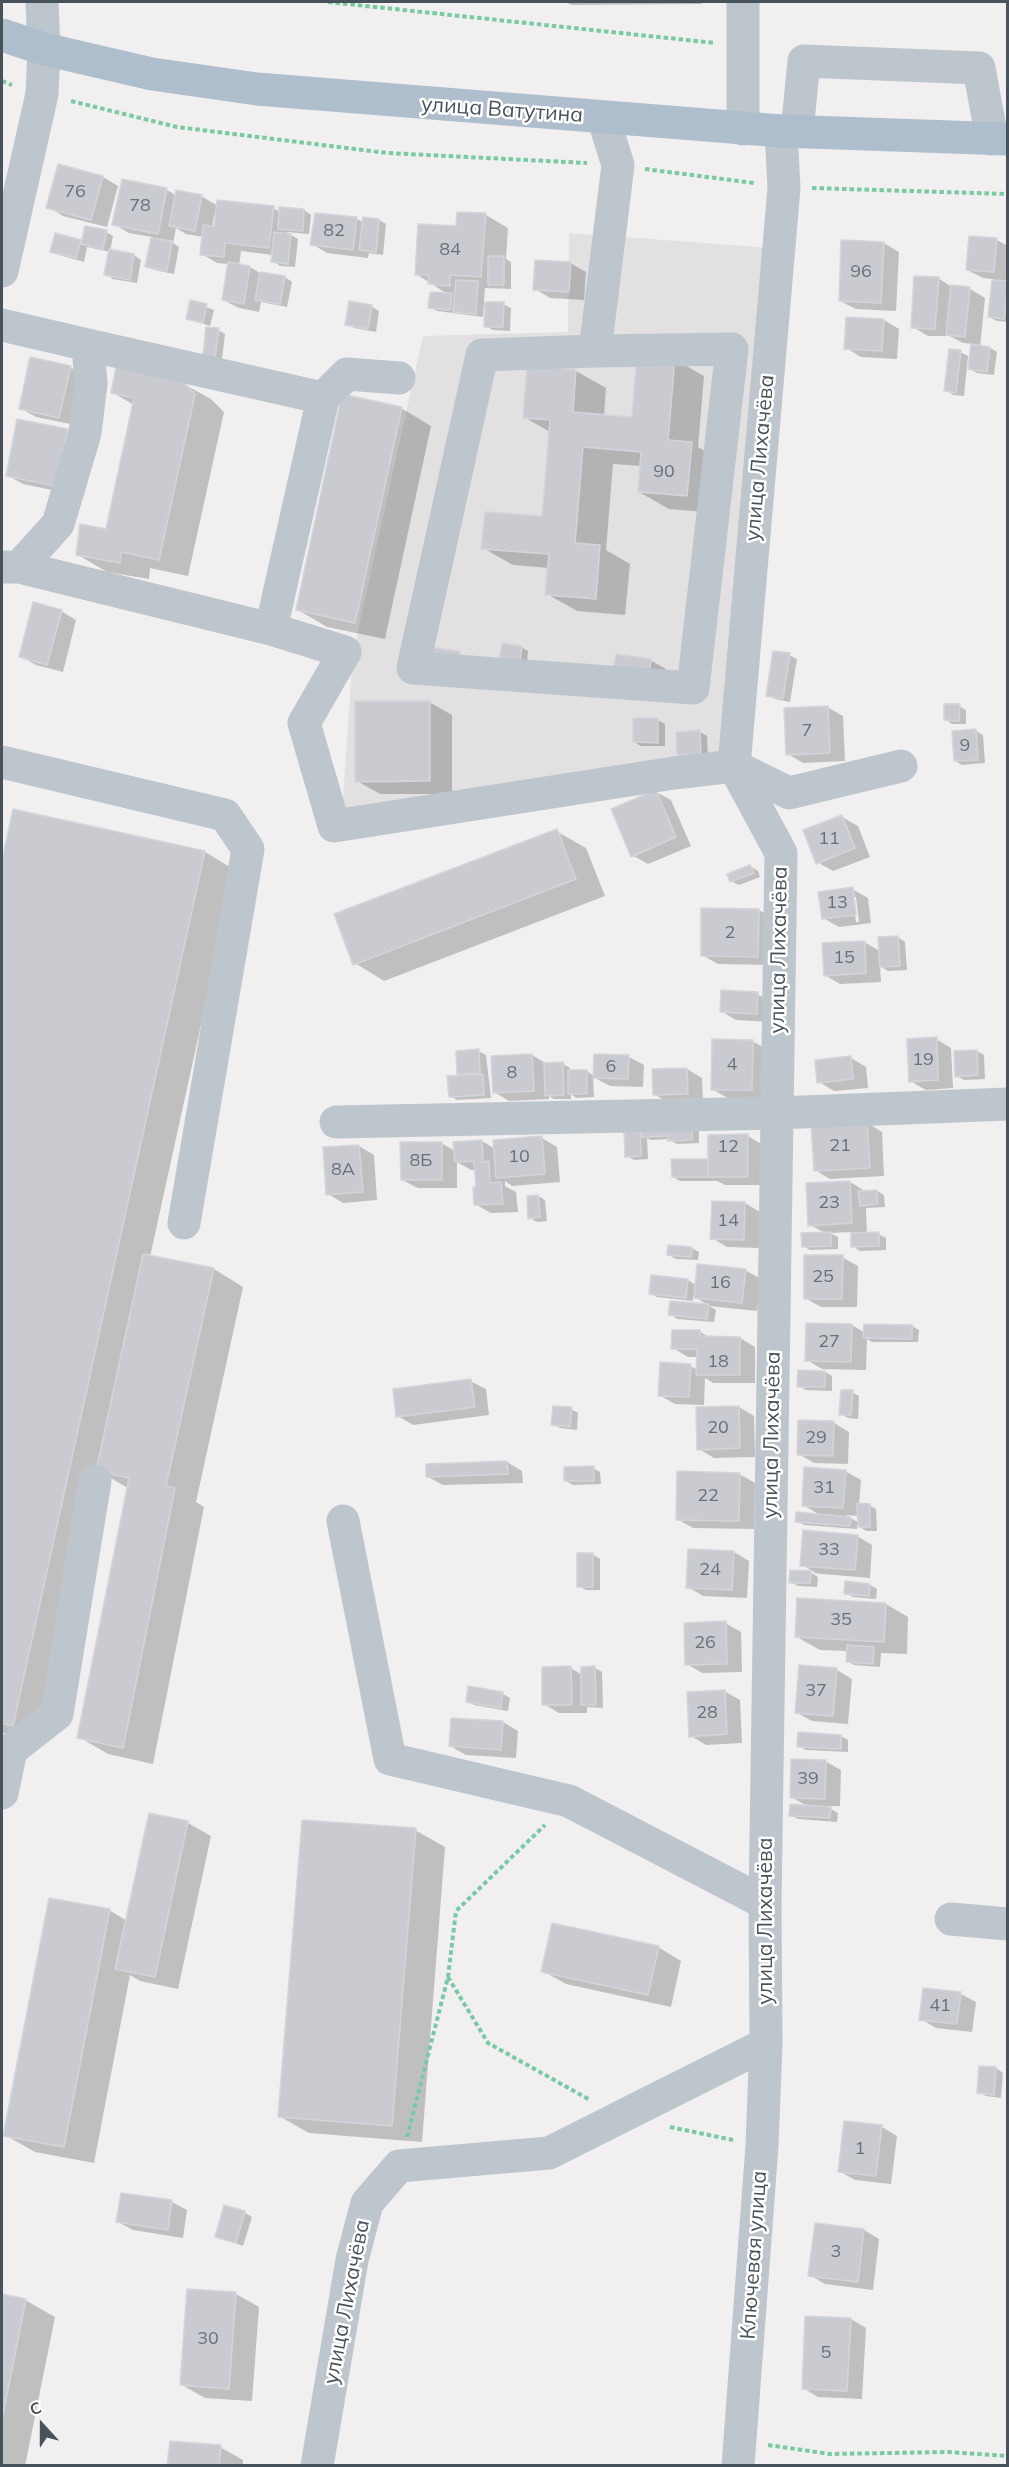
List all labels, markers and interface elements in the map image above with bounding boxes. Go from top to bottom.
street label: улица Ватутина [420,92,584,128]
house number: 76 [64,181,86,203]
house number: 78 [129,195,151,217]
house number: 82 [323,220,345,242]
house number: 84 [439,239,461,261]
house number: 96 [850,261,872,283]
street label: улица Лихачёва [740,374,780,542]
house number: 90 [653,461,675,483]
house number: 7 [802,720,812,742]
house number: 9 [960,735,970,757]
house number: 11 [818,828,840,850]
street label: улица Лихачёва [765,866,793,1034]
house number: 13 [826,892,848,914]
house number: 2 [725,922,735,944]
house number: 15 [833,947,855,969]
house number: 19 [912,1049,934,1071]
house number: 4 [727,1054,737,1076]
house number: 6 [606,1056,616,1078]
house number: 8 [507,1062,517,1084]
house number: 21 [829,1135,851,1157]
house number: 12 [717,1136,739,1158]
house number: 10 [508,1146,530,1168]
house number: 8Б [410,1150,432,1172]
house number: 8А [331,1159,355,1181]
house number: 23 [818,1192,840,1214]
house number: 14 [717,1210,739,1232]
house number: 25 [812,1266,834,1288]
house number: 16 [709,1272,731,1294]
house number: 27 [818,1331,840,1353]
house number: 18 [707,1351,729,1373]
street label: улица Лихачёва [758,1351,786,1519]
house number: 20 [707,1417,729,1439]
house number: 29 [805,1427,827,1449]
house number: 31 [813,1477,835,1499]
house number: 22 [697,1485,719,1507]
house number: 33 [818,1539,840,1561]
house number: 24 [699,1559,721,1581]
house number: 35 [830,1609,852,1631]
house number: 26 [694,1632,716,1654]
house number: 37 [805,1680,827,1702]
house number: 28 [696,1702,718,1724]
house number: 39 [797,1768,819,1790]
street label: улица Лихачёва [753,1837,779,2005]
house number: 41 [929,1995,951,2017]
house number: 1 [855,2138,865,2160]
street label: Ключевая улица [736,2170,772,2340]
street label: улица Лихачёва [319,2217,375,2387]
house number: 3 [831,2241,841,2263]
house number: 30 [197,2328,219,2350]
house number: 5 [821,2342,831,2364]
north arrow [12,2395,72,2455]
text: С [27,2397,44,2419]

